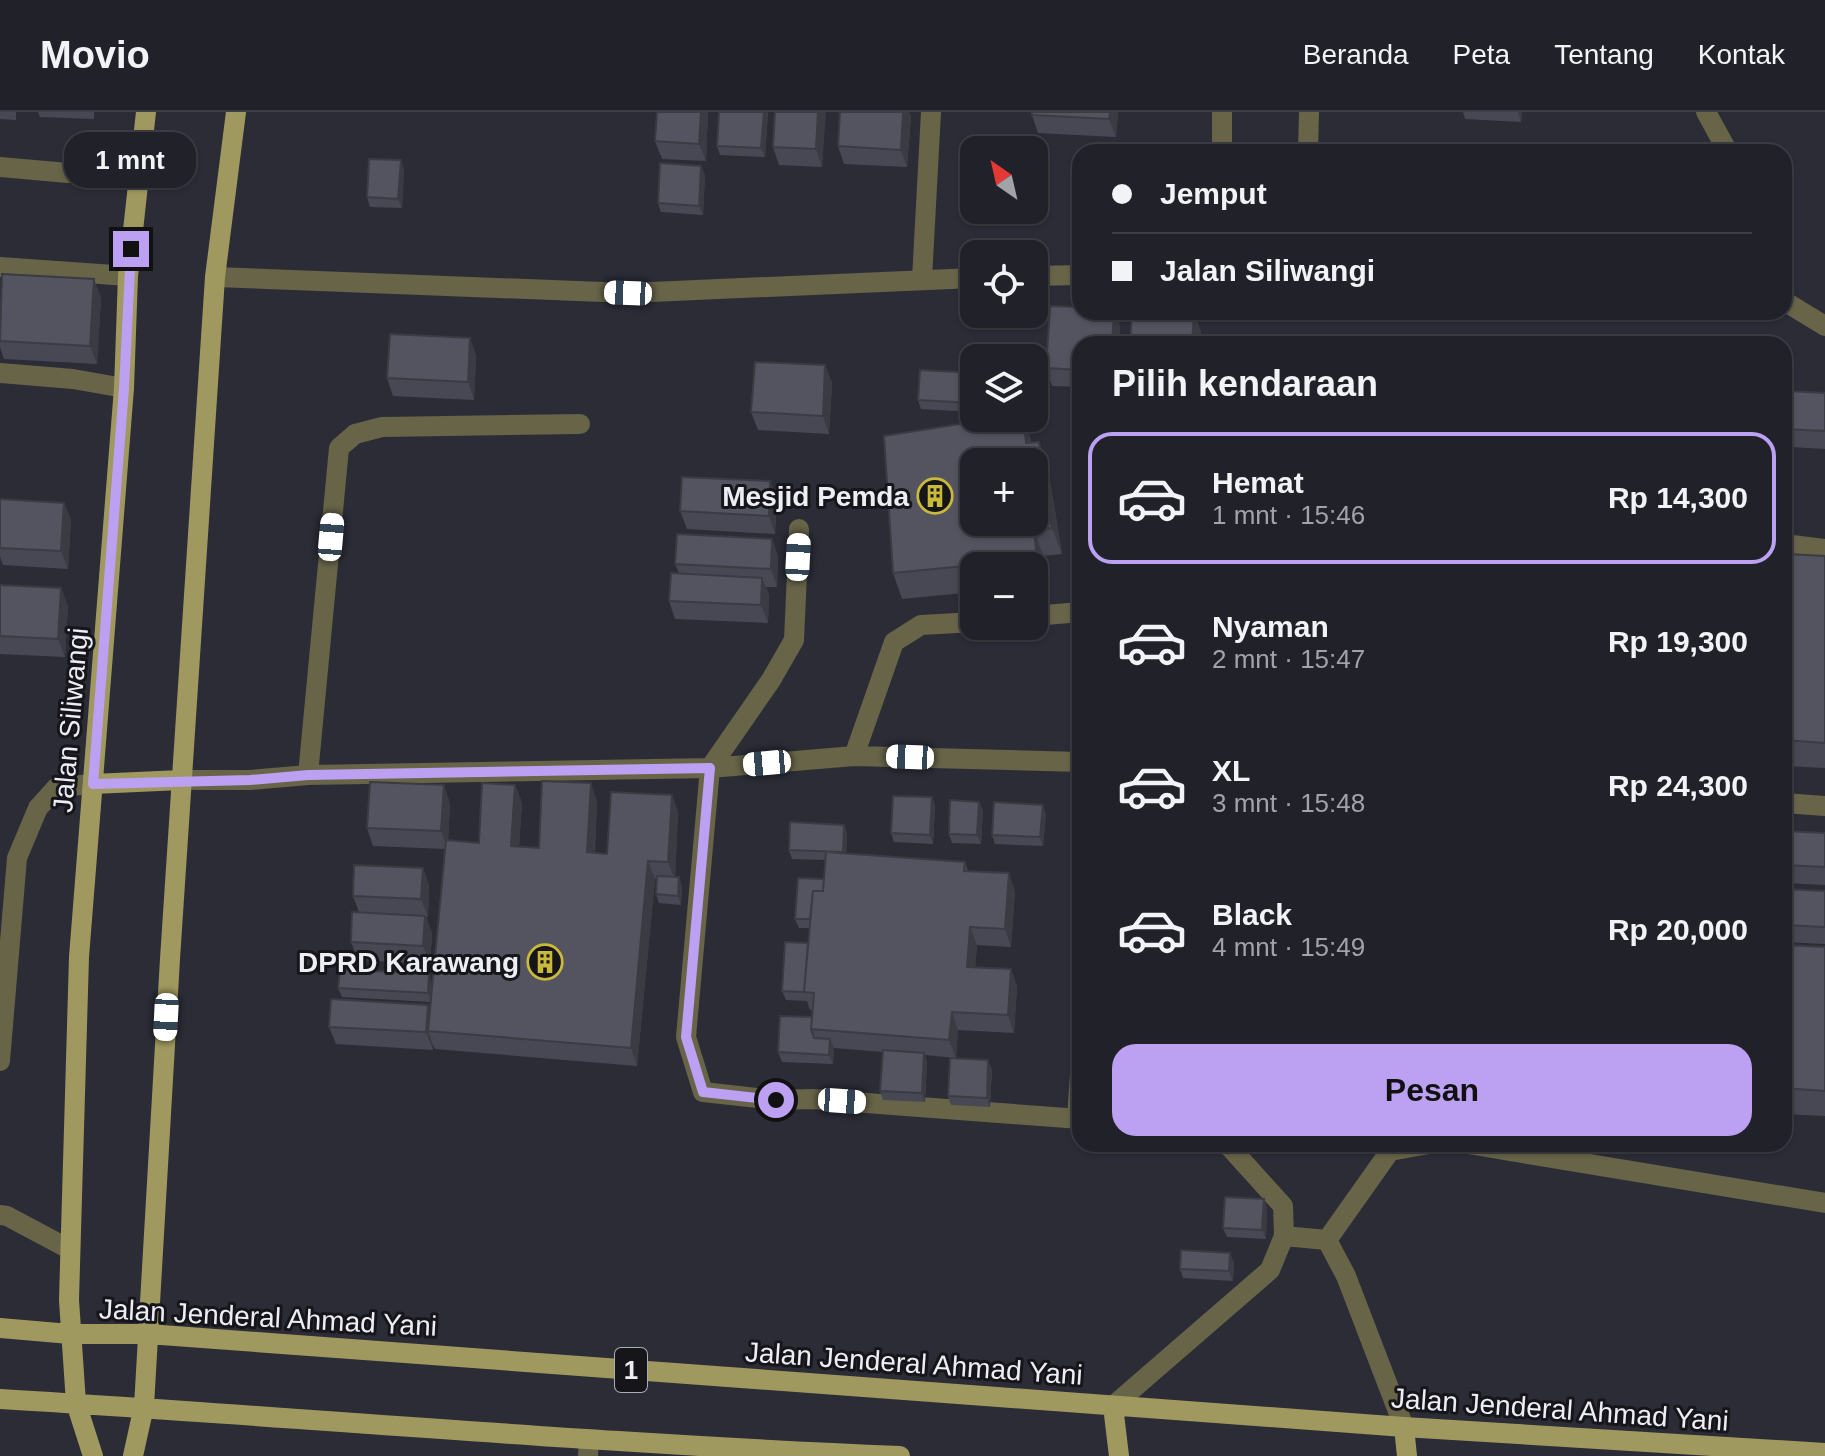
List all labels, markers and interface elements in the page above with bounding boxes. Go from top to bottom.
text: Movio [40,34,150,76]
text: Beranda [1303,39,1409,70]
text: Peta [1453,39,1510,70]
text: Tentang [1554,39,1654,70]
text: Kontak [1698,39,1785,70]
callout: 1 mnt [65,133,197,189]
north arrow [960,136,1048,224]
map controls [960,136,1048,640]
text: 1 mnt [95,145,165,175]
text: Jemput [1160,177,1267,210]
route end [113,231,149,267]
button: locate [960,240,1048,328]
text: Jalan Siliwangi [1160,254,1375,287]
car [604,280,652,306]
button: layers [960,344,1048,432]
text: Pilih kendaraan [1112,363,1378,404]
button: + [960,448,1048,536]
icon: car [1116,462,1188,534]
text: Hemat [1212,466,1304,499]
building icon: Mesjid Pemda [916,477,954,515]
place label: Mesjid Pemda [722,481,909,512]
text: Rp 14,300 [1608,481,1748,514]
text: 1 mnt · 15:46 [1212,500,1365,530]
car [317,512,345,562]
car [785,532,811,582]
button: − [960,552,1048,640]
icon: car [1116,606,1188,678]
text: Nyaman [1212,610,1329,643]
text: Rp 19,300 [1608,625,1748,658]
street label: Jalan Siliwangi [47,626,94,814]
text: 2 mnt · 15:47 [1212,644,1365,674]
car [886,744,934,770]
car [742,749,792,777]
icon: car [1116,750,1188,822]
text: XL [1212,754,1250,787]
text: Rp 24,300 [1608,769,1748,802]
text: 3 mnt · 15:48 [1212,788,1365,818]
icon: car [1116,894,1188,966]
text: Black [1212,898,1292,931]
text: Rp 20,000 [1608,913,1748,946]
text: 4 mnt · 15:49 [1212,932,1365,962]
building icon: DPRD Karawang [526,943,564,981]
place label: DPRD Karawang [298,947,519,978]
car [153,992,179,1042]
button: Pesan [1112,1044,1752,1136]
route start [758,1082,794,1118]
car [817,1087,867,1115]
street label: Jalan Jenderal Ahmad Yani [98,1293,438,1342]
street label: Jalan Jenderal Ahmad Yani [744,1336,1084,1391]
road number: 1 [615,1348,647,1392]
street label: Jalan Jenderal Ahmad Yani [1390,1382,1730,1437]

